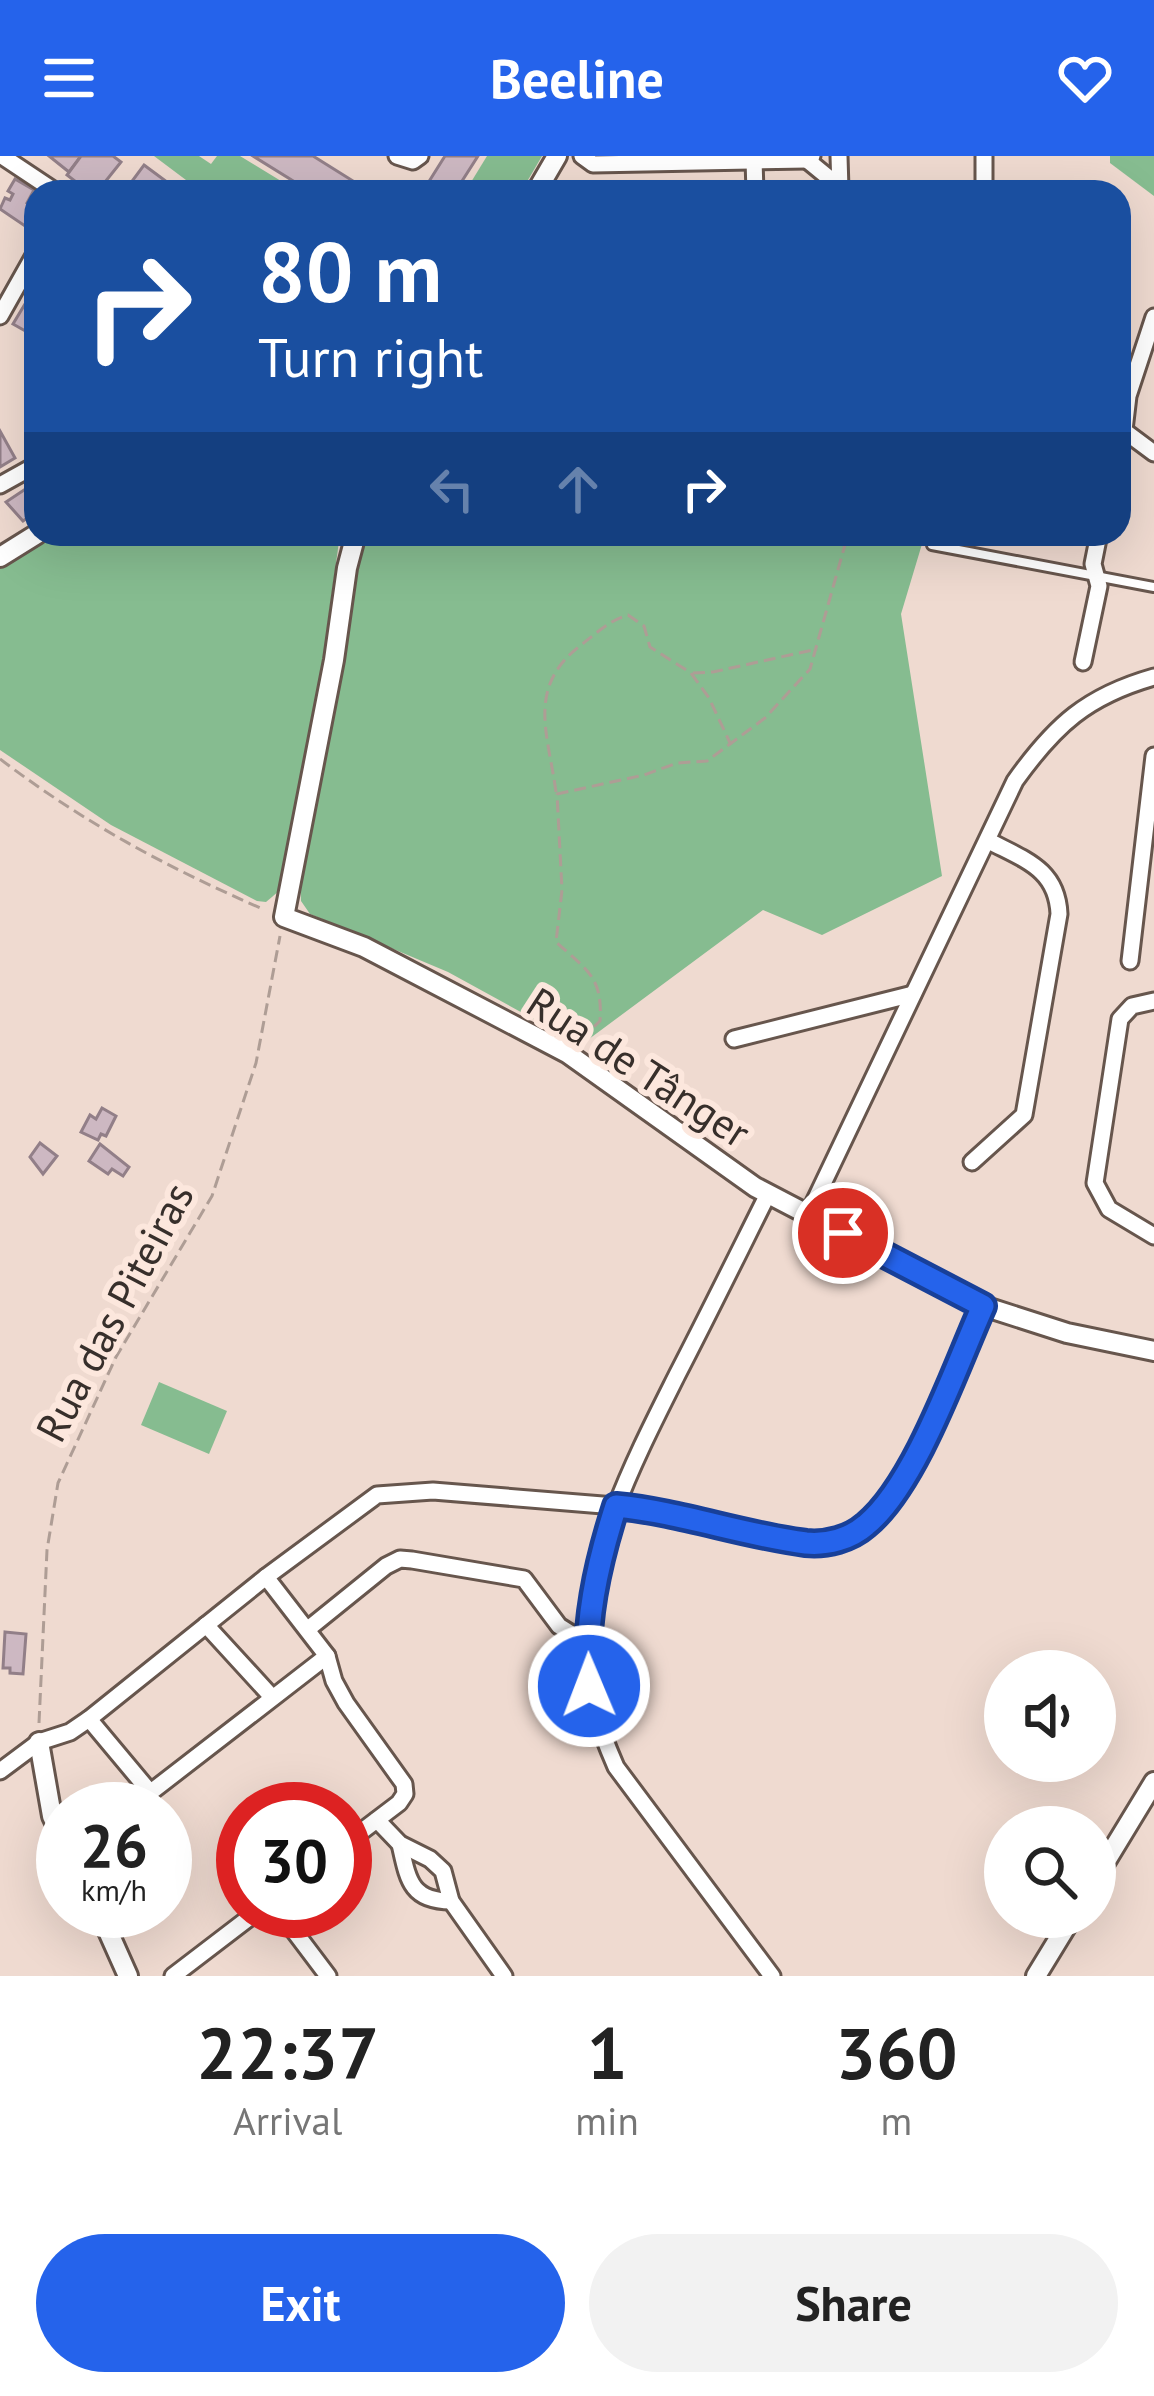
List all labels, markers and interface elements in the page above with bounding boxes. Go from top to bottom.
text: Beeline [490,43,664,113]
icon: menu [36,45,102,111]
icon: heart [1052,45,1118,111]
text: 80 m [258,216,442,325]
icon: right [60,228,216,384]
text: Turn right [258,322,483,392]
icon: left [419,456,485,522]
icon: ahead [545,456,611,522]
icon: right [671,456,737,522]
street label: Rua de Tânger [517,974,761,1160]
street label: Rua das Piteiras [23,1173,205,1451]
pin [792,1182,894,1284]
icon: arrive [810,1200,876,1266]
position arrow [526,1623,652,1749]
map controls [984,1650,1116,1938]
button: sound [984,1650,1116,1782]
speed limit sign: 30 [216,1782,372,1938]
text: 26 [80,1806,148,1884]
button: search [984,1806,1116,1938]
text: km/h [81,1870,147,1909]
text: 22:37 [196,2006,379,2099]
text: 1 [587,2006,628,2099]
text: 360 [835,2006,958,2099]
text: Arrival [233,2095,342,2146]
text: min [575,2095,639,2146]
text: m [881,2095,912,2146]
button: Exit [36,2234,565,2372]
button: Share [589,2234,1118,2372]

